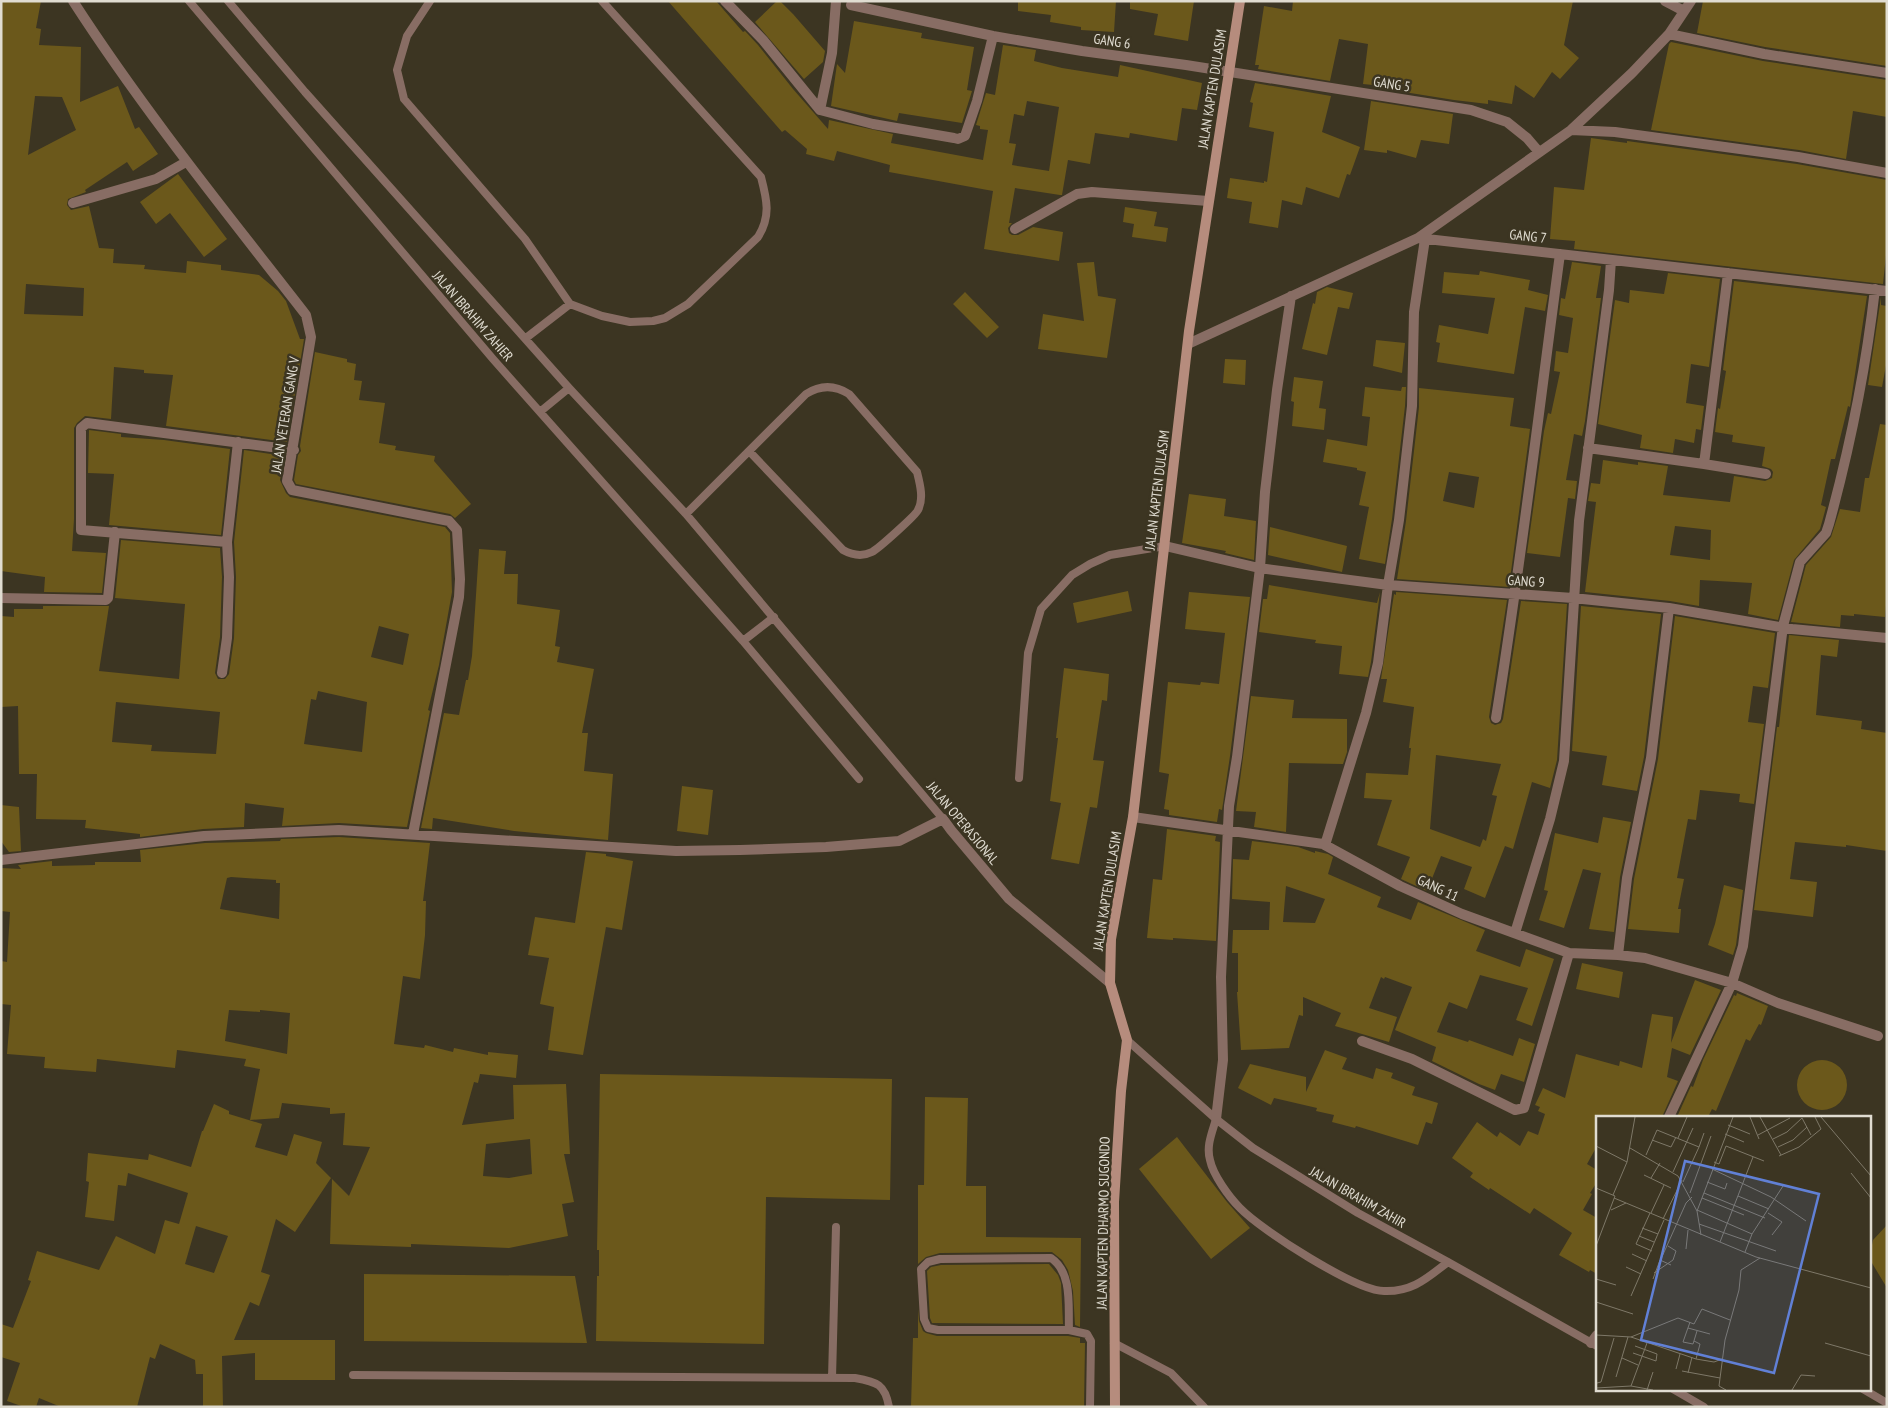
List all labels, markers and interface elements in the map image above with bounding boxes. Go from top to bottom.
street label: JALAN KAPTEN DULASIM [1194,28,1230,151]
street label: GANG 6 [1092,29,1132,53]
street label: GANG 5 [1372,72,1412,96]
street label: GANG 7 [1509,225,1547,247]
street label: JALAN IBRAHIM ZAHIER [428,266,517,365]
street label: JALAN VETERAN GANG V [267,355,303,476]
street label: JALAN KAPTEN DULASIM [1141,429,1173,552]
street label: GANG 9 [1507,571,1545,591]
street label: JALAN OPERASIONAL [922,777,1003,868]
street label: JALAN KAPTEN DULASIM [1089,830,1125,953]
street label: GANG 11 [1414,871,1462,905]
inset map [1596,1116,1870,1390]
street label: JALAN KAPTEN DHARMO SUGONDO [1092,1136,1114,1311]
street label: JALAN IBRAHIM ZAHIR [1306,1162,1410,1232]

